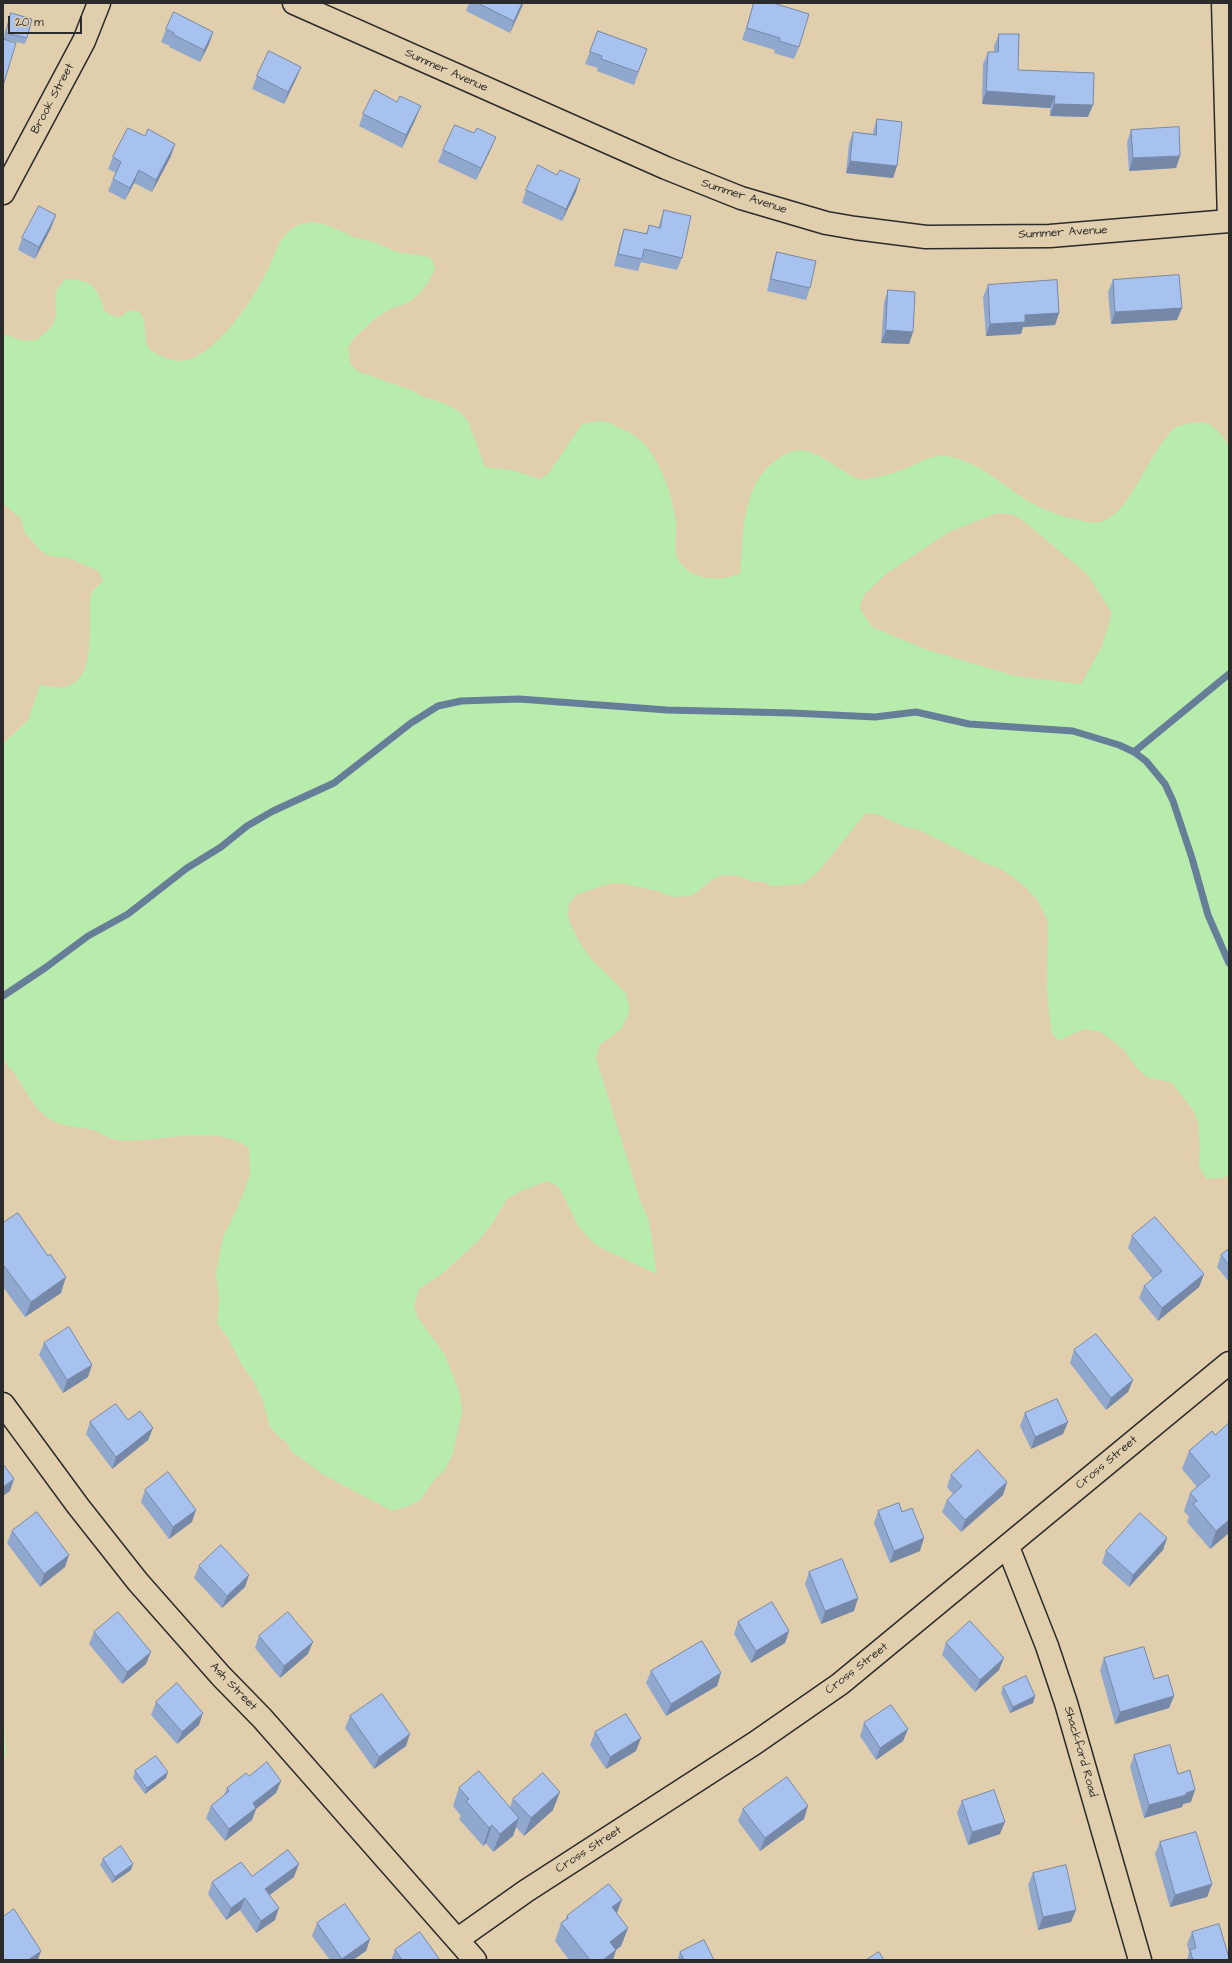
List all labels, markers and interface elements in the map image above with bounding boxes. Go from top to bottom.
scale bar [10,8,84,34]
text: 20 m [15,14,44,31]
street label: Summer Avenue [402,46,490,96]
street label: Brook Street [28,61,78,137]
street label: Summer Avenue [699,176,789,218]
street label: Summer Avenue [1018,223,1108,243]
street label: Cross Street [1073,1433,1141,1493]
street label: Cross Street [823,1640,891,1698]
street label: Ash Street [206,1660,260,1714]
street label: Shackford Road [1060,1705,1100,1799]
street label: Cross Street [553,1823,625,1877]

